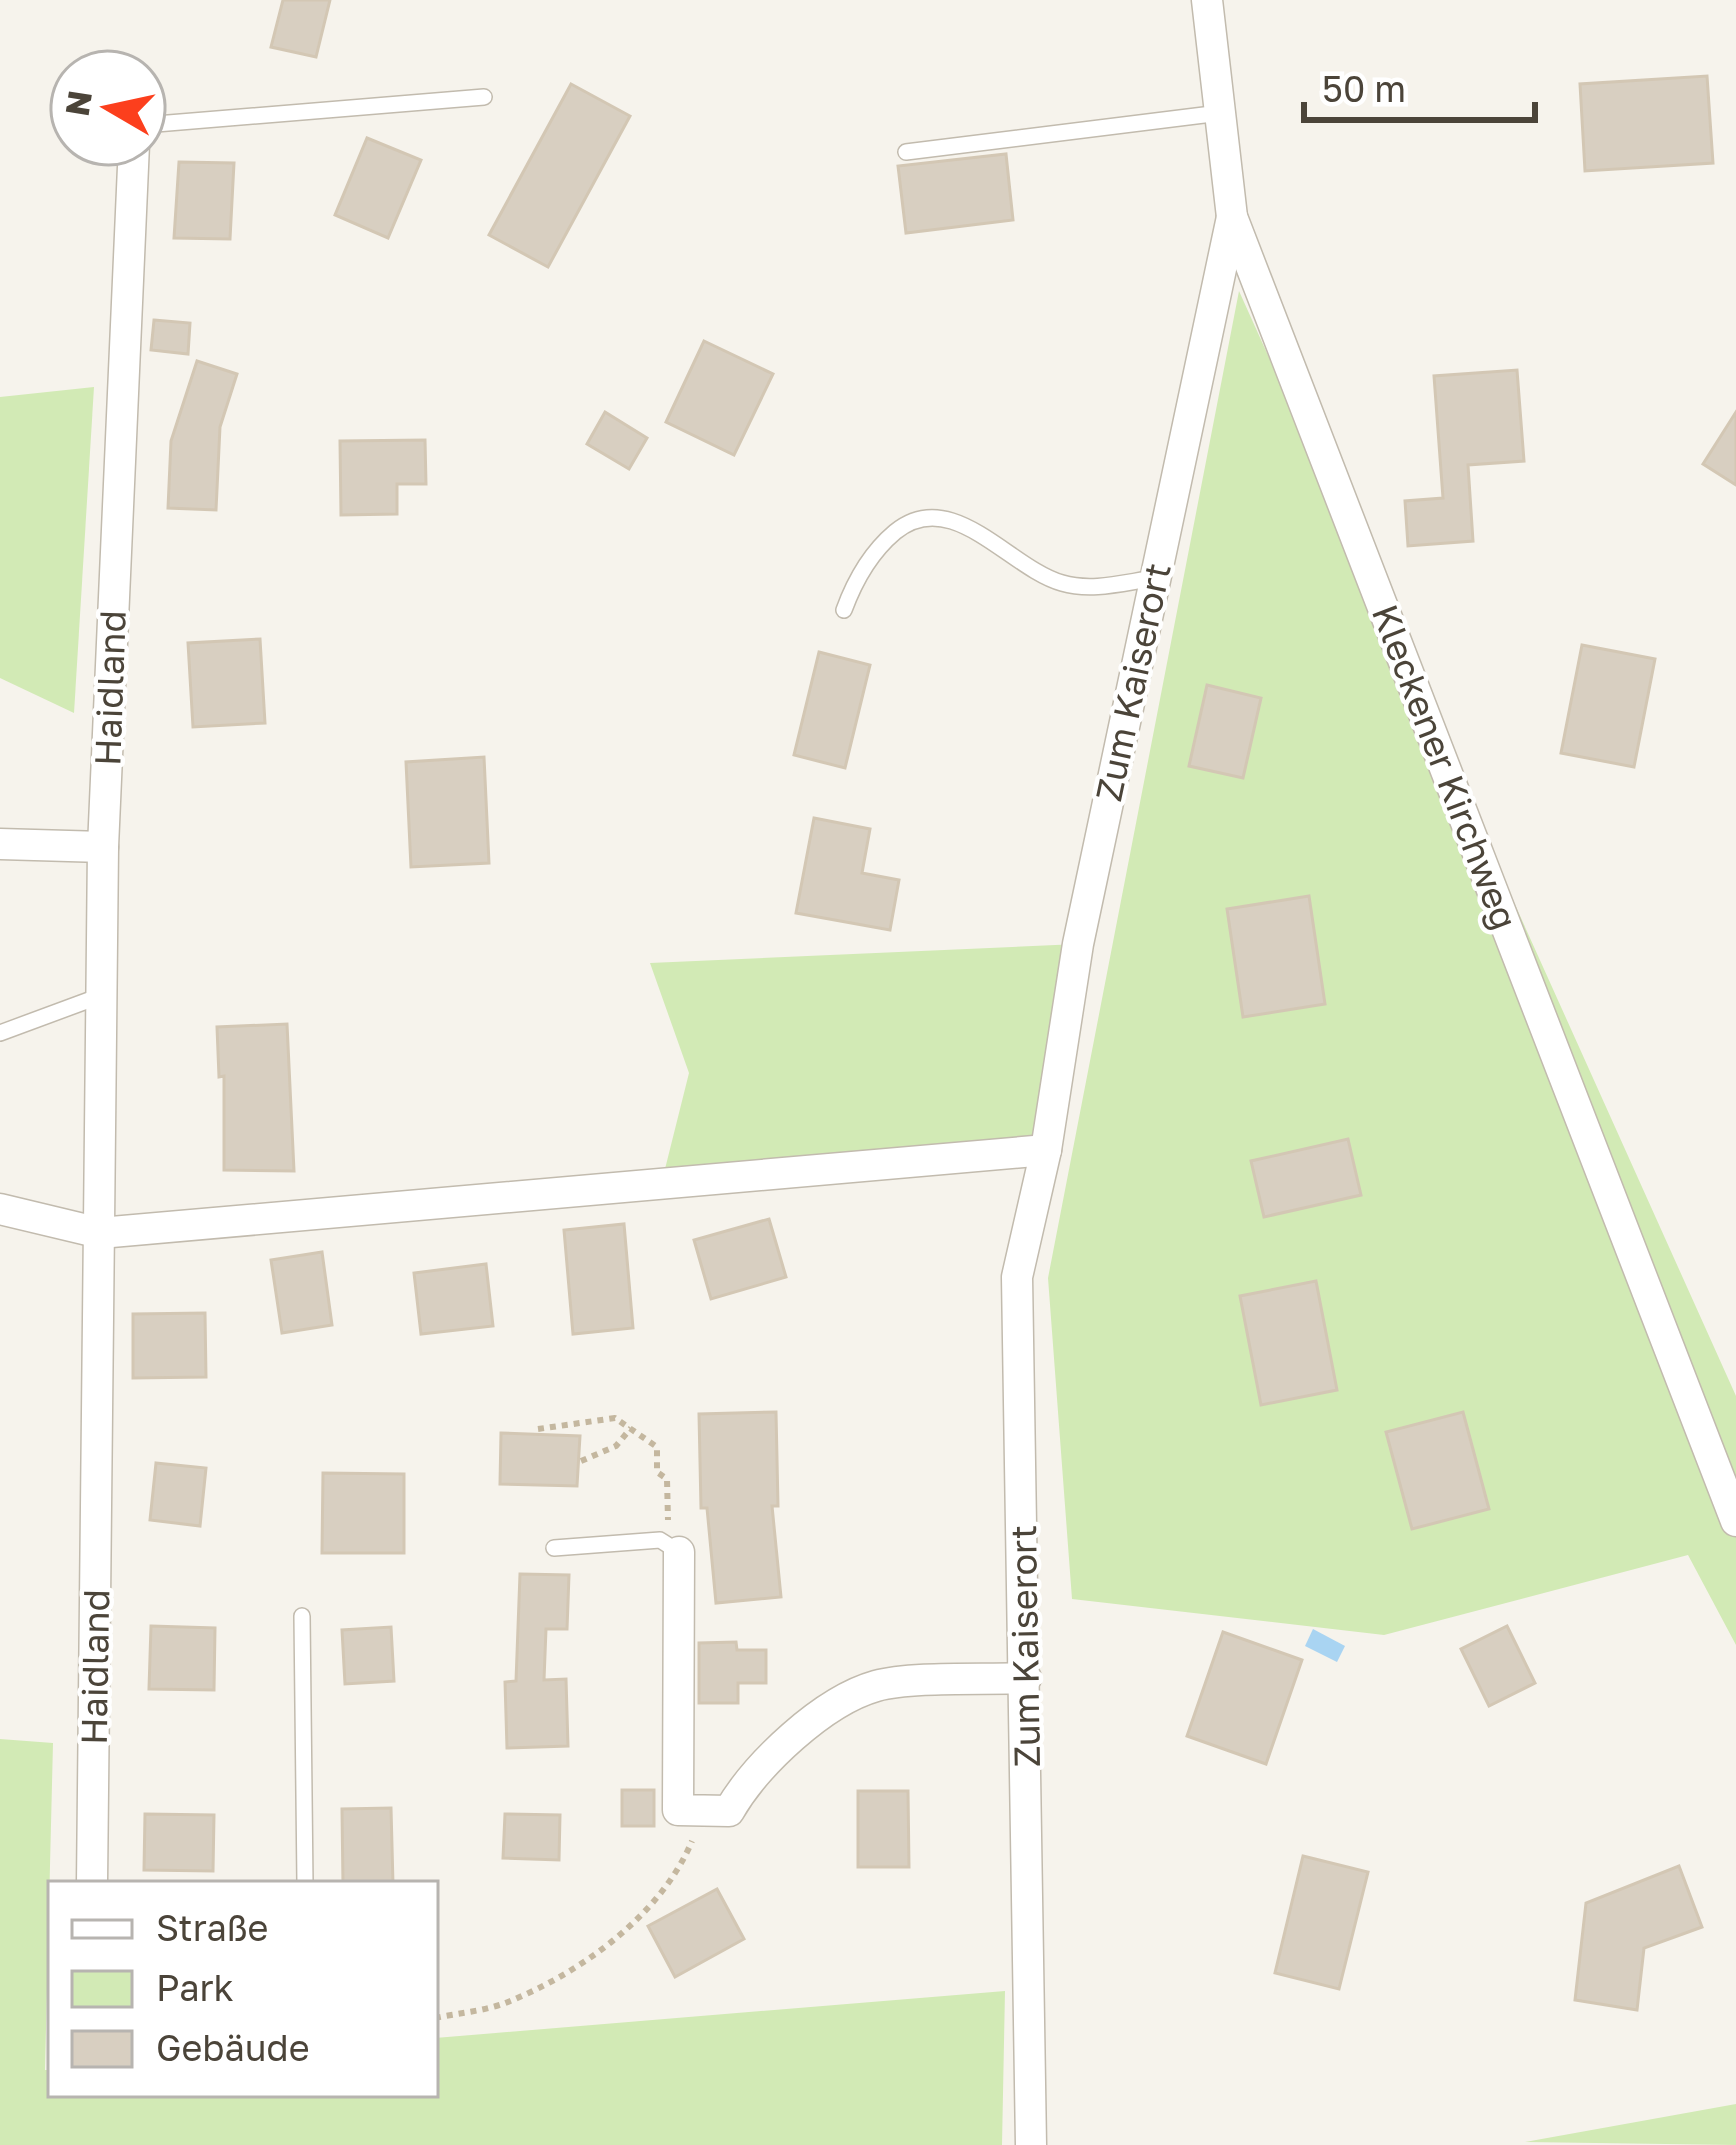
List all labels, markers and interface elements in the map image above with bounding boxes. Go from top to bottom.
north arrow [48,48,168,168]
scale bar [1304,48,1535,122]
text: 50 m [1322,67,1406,110]
text: N [57,88,99,119]
street label: Zum Kaiserort [1086,559,1179,805]
street label: Kleckener Kirchweg [1364,598,1527,935]
street label: Haidland [85,609,134,767]
street label: Zum Kaiserort [1001,1524,1048,1768]
street label: Haidland [72,1589,117,1745]
legend [48,1881,438,2097]
text: Straße [156,1906,269,1949]
text: Park [156,1966,234,2009]
text: Gebäude [156,2026,310,2069]

